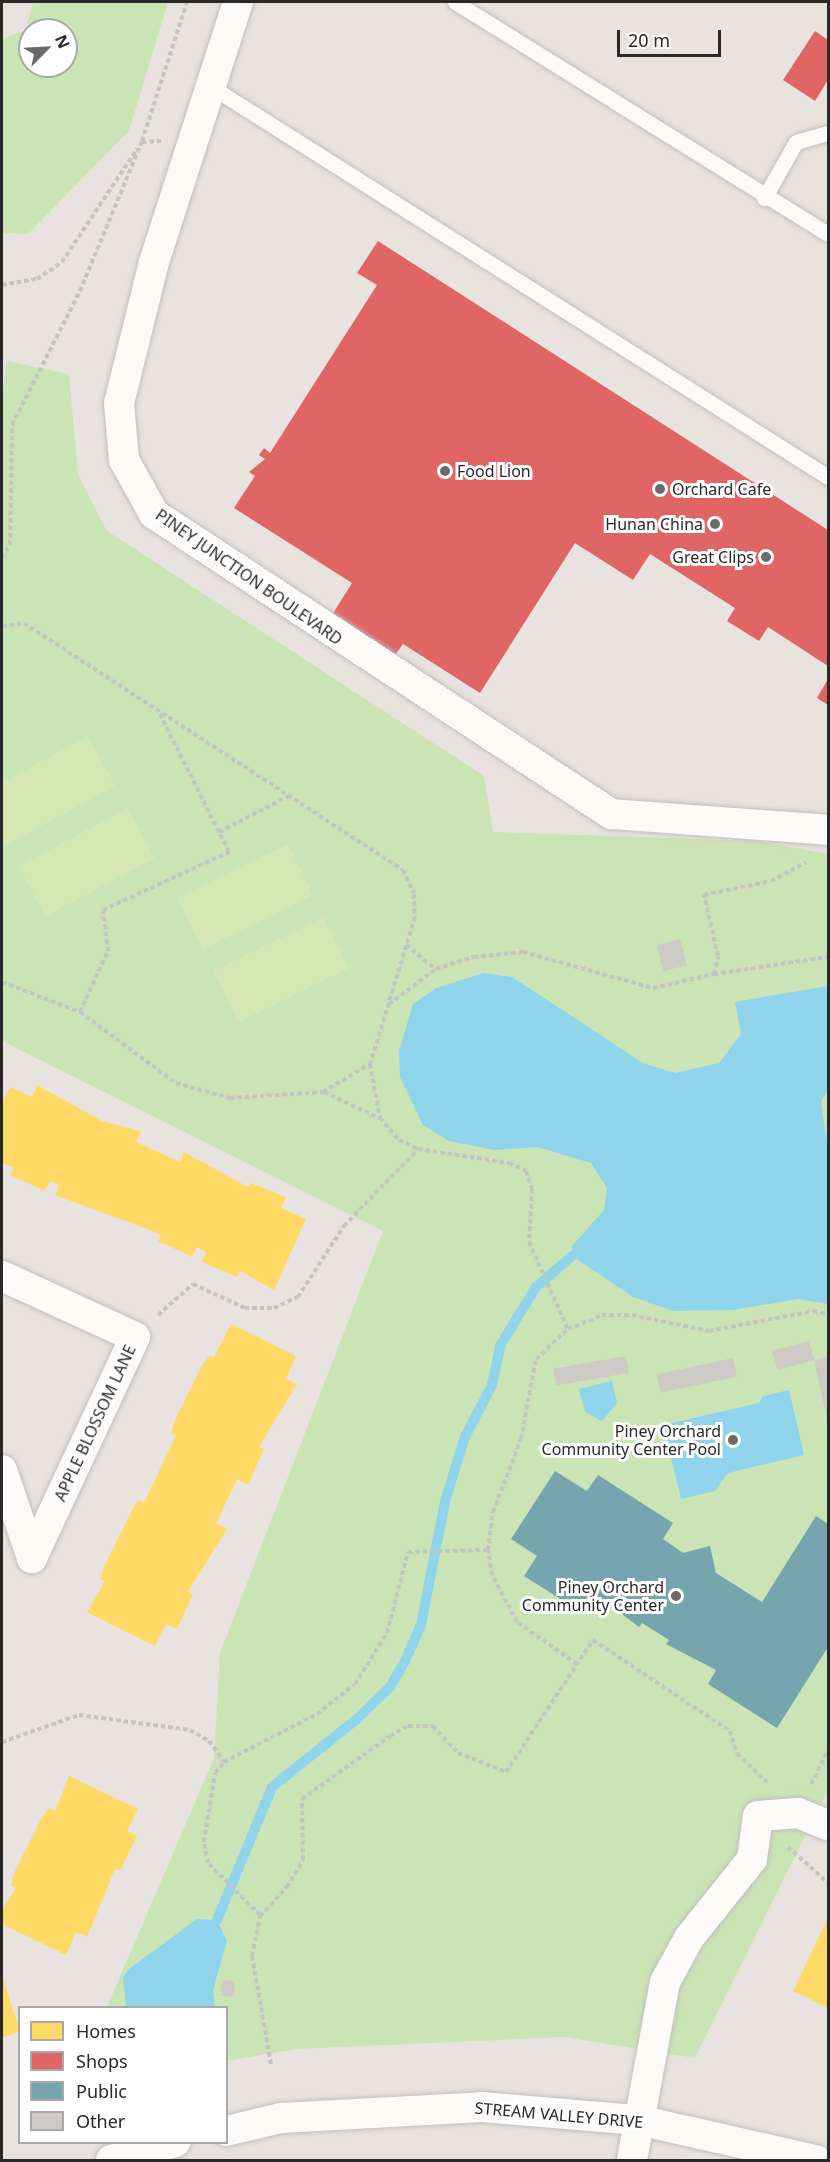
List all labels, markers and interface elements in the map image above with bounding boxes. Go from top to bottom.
north arrow [18,18,78,78]
scale bar [620,18,724,56]
text: 20 m [628,28,670,52]
text: N [50,31,75,52]
place label: Food Lion [457,461,531,481]
marker: Food Lion [438,464,452,478]
place label: Orchard Cafe [672,479,771,499]
marker: Orchard Cafe [653,482,667,496]
street label: PINEY JUNCTION BOULEVARD [152,505,346,649]
place label: Hunan China [605,514,703,534]
marker: Hunan China [708,517,722,531]
place label: Great Clips [672,547,754,567]
marker: Great Clips [759,550,773,564]
street label: APPLE BLOSSOM LANE [50,1342,140,1504]
place label: Piney Orchard Community Center Pool [542,1421,721,1459]
marker: Piney Orchard Community Center Pool [726,1433,740,1447]
place label: Piney Orchard Community Center [522,1577,664,1615]
marker: Piney Orchard Community Center [669,1589,683,1603]
legend [18,2006,228,2144]
text: Homes [76,2019,136,2043]
text: Shops [76,2049,128,2073]
text: Public [76,2079,127,2103]
street label: STREAM VALLEY DRIVE [474,2098,644,2132]
text: Other [76,2109,125,2133]

